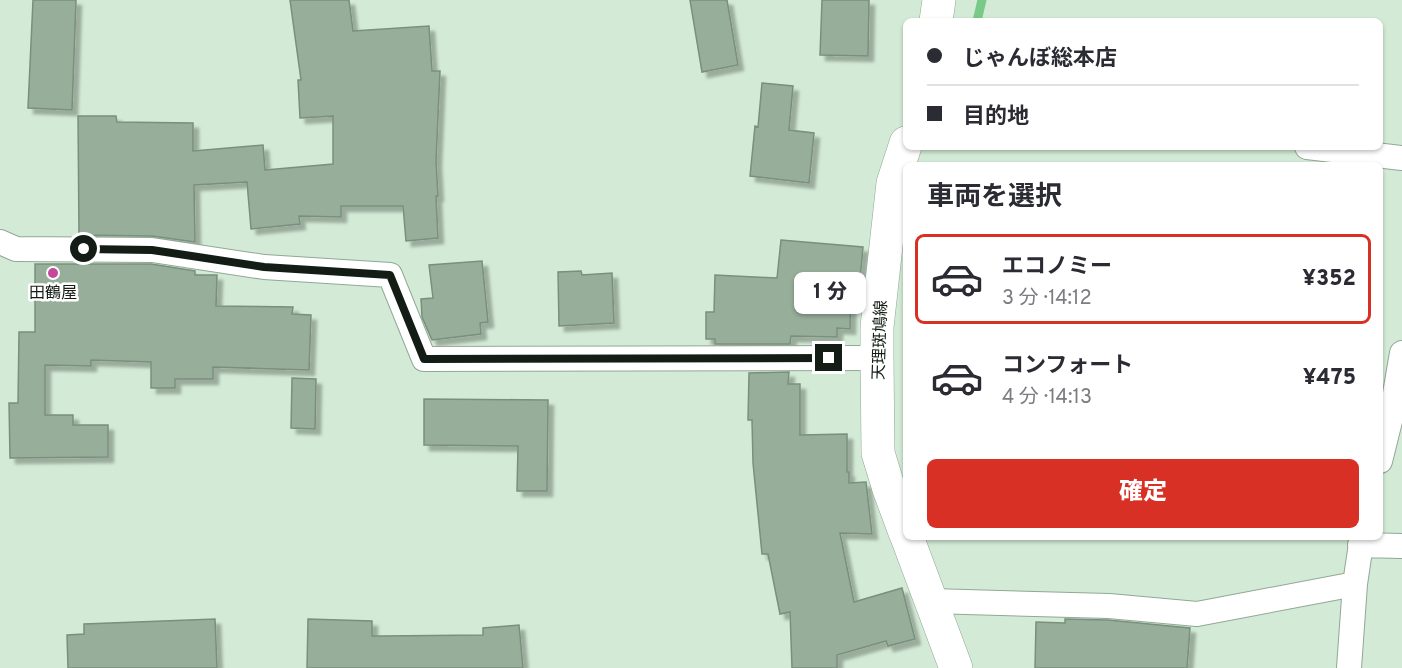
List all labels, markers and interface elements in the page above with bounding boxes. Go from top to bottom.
text: じゃんぼ総本店 [963,46,1117,73]
text: 目的地 [963,104,1029,131]
text: 車両を選択 [927,181,1062,215]
route start [70,235,97,262]
icon: car [930,252,984,306]
text: エコノミー [1002,254,1112,281]
marker: 田鶴屋 [46,266,60,280]
text: ¥352 [1302,266,1356,293]
callout: 1 分 [793,271,865,313]
text: 1 分 [813,280,847,306]
place label: 田鶴屋 [29,284,77,304]
text: 3 分 · 14:12 [1002,286,1092,312]
street label: 天理斑鳩線 [870,300,892,380]
route end [815,344,842,371]
icon: car [930,351,984,405]
text: コンフォート [1002,353,1133,380]
text: ¥475 [1303,365,1356,392]
text: 4 分 · 14:13 [1002,385,1092,411]
button: 確定 [927,459,1359,528]

